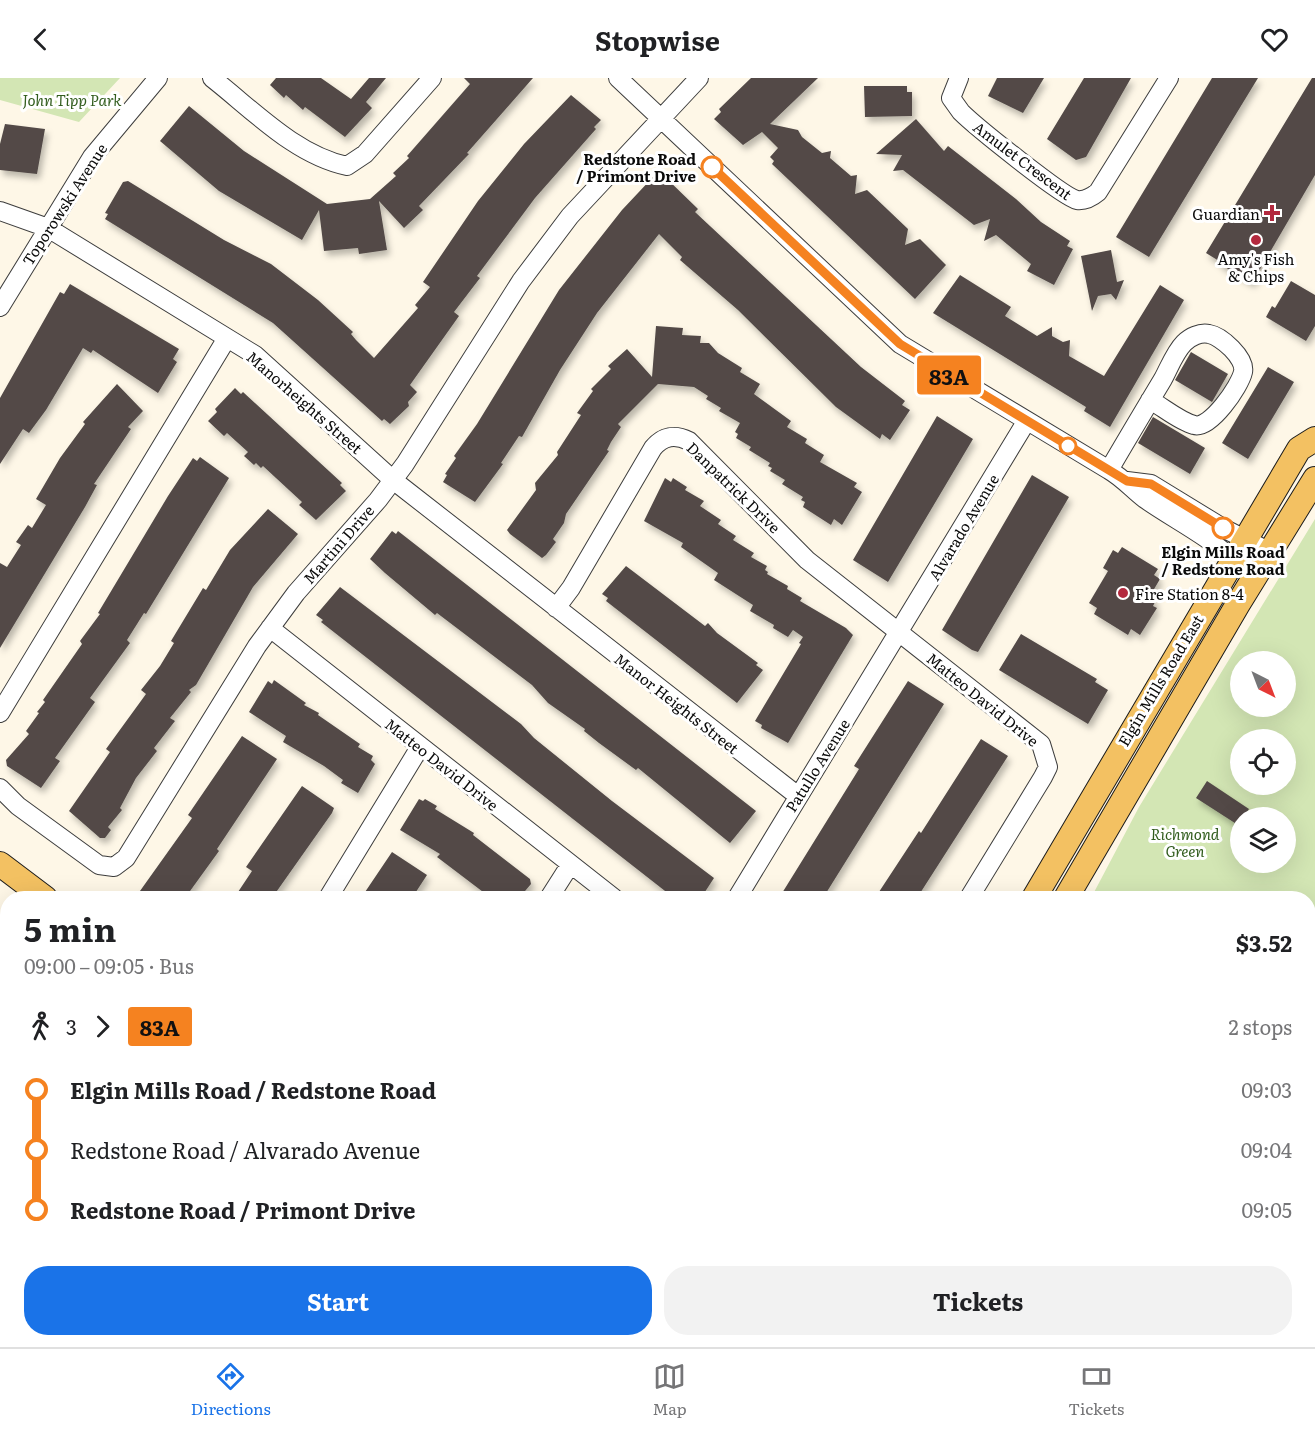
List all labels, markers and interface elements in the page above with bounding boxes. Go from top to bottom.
text: Stopwise [595,19,720,59]
icon: back [24,23,57,56]
icon: heart [1258,23,1291,56]
park label: John Tipp Park [22,88,122,111]
street label: Amulet Crescent [969,115,1077,205]
street label: Toporowski Avenue [16,138,112,270]
place label: Redstone Road / Primont Drive [576,147,696,187]
marker: Redstone Road / Primont Drive [701,156,723,178]
place label: Guardian [1192,202,1260,225]
marker: Guardian [1265,206,1279,220]
marker: Amy's Fish & Chips [1249,233,1263,247]
place label: Amy's Fish & Chips [1218,247,1294,287]
street label: Manorheights Street [242,345,368,459]
line badge: 83A [914,356,984,394]
text: 83A [929,360,969,391]
street label: Danpatrick Drive [682,436,786,538]
unlabelled marker [1059,437,1077,455]
street label: Alvarado Avenue [922,469,1004,585]
street label: Martini Drive [297,499,379,589]
marker: Elgin Mills Road / Redstone Road [1212,517,1234,539]
place label: Elgin Mills Road / Redstone Road [1161,540,1285,580]
place label: Fire Station 8-4 [1135,582,1244,605]
marker: Fire Station 8-4 [1116,586,1130,600]
street label: Elgin Mills Road East [1111,610,1209,750]
street label: Manor Heights Street [610,647,744,759]
street label: Matteo David Drive [922,647,1044,752]
north arrow [1230,651,1296,717]
map controls [1230,651,1296,873]
street label: Matteo David Drive [380,712,504,816]
street label: Patullo Avenue [779,714,855,816]
button: locate [1230,729,1296,795]
button: layers [1230,807,1296,873]
park label: Richmond Green [1151,822,1220,862]
text: 5 min [24,903,116,952]
text: $3.52 [1236,926,1292,959]
text: 09:00 – 09:05 · Bus [24,950,194,980]
icon: walk [24,1010,57,1043]
icon: forward [86,1010,119,1043]
text: 3 [66,1011,77,1041]
text: 83A [140,1011,180,1042]
text: 2 stops [1228,1011,1292,1041]
text: Elgin Mills Road / Redstone Road [70,1073,436,1106]
text: 09:03 [1241,1074,1292,1104]
text: Redstone Road / Alvarado Avenue [70,1133,420,1166]
text: 09:04 [1241,1134,1292,1164]
text: Redstone Road / Primont Drive [70,1193,415,1226]
text: 09:05 [1242,1194,1292,1224]
button: Start [24,1266,652,1335]
button: Tickets [664,1266,1292,1335]
tab: Directions [191,1360,271,1420]
tab: Map [652,1360,687,1420]
tab: Tickets [1068,1360,1124,1420]

